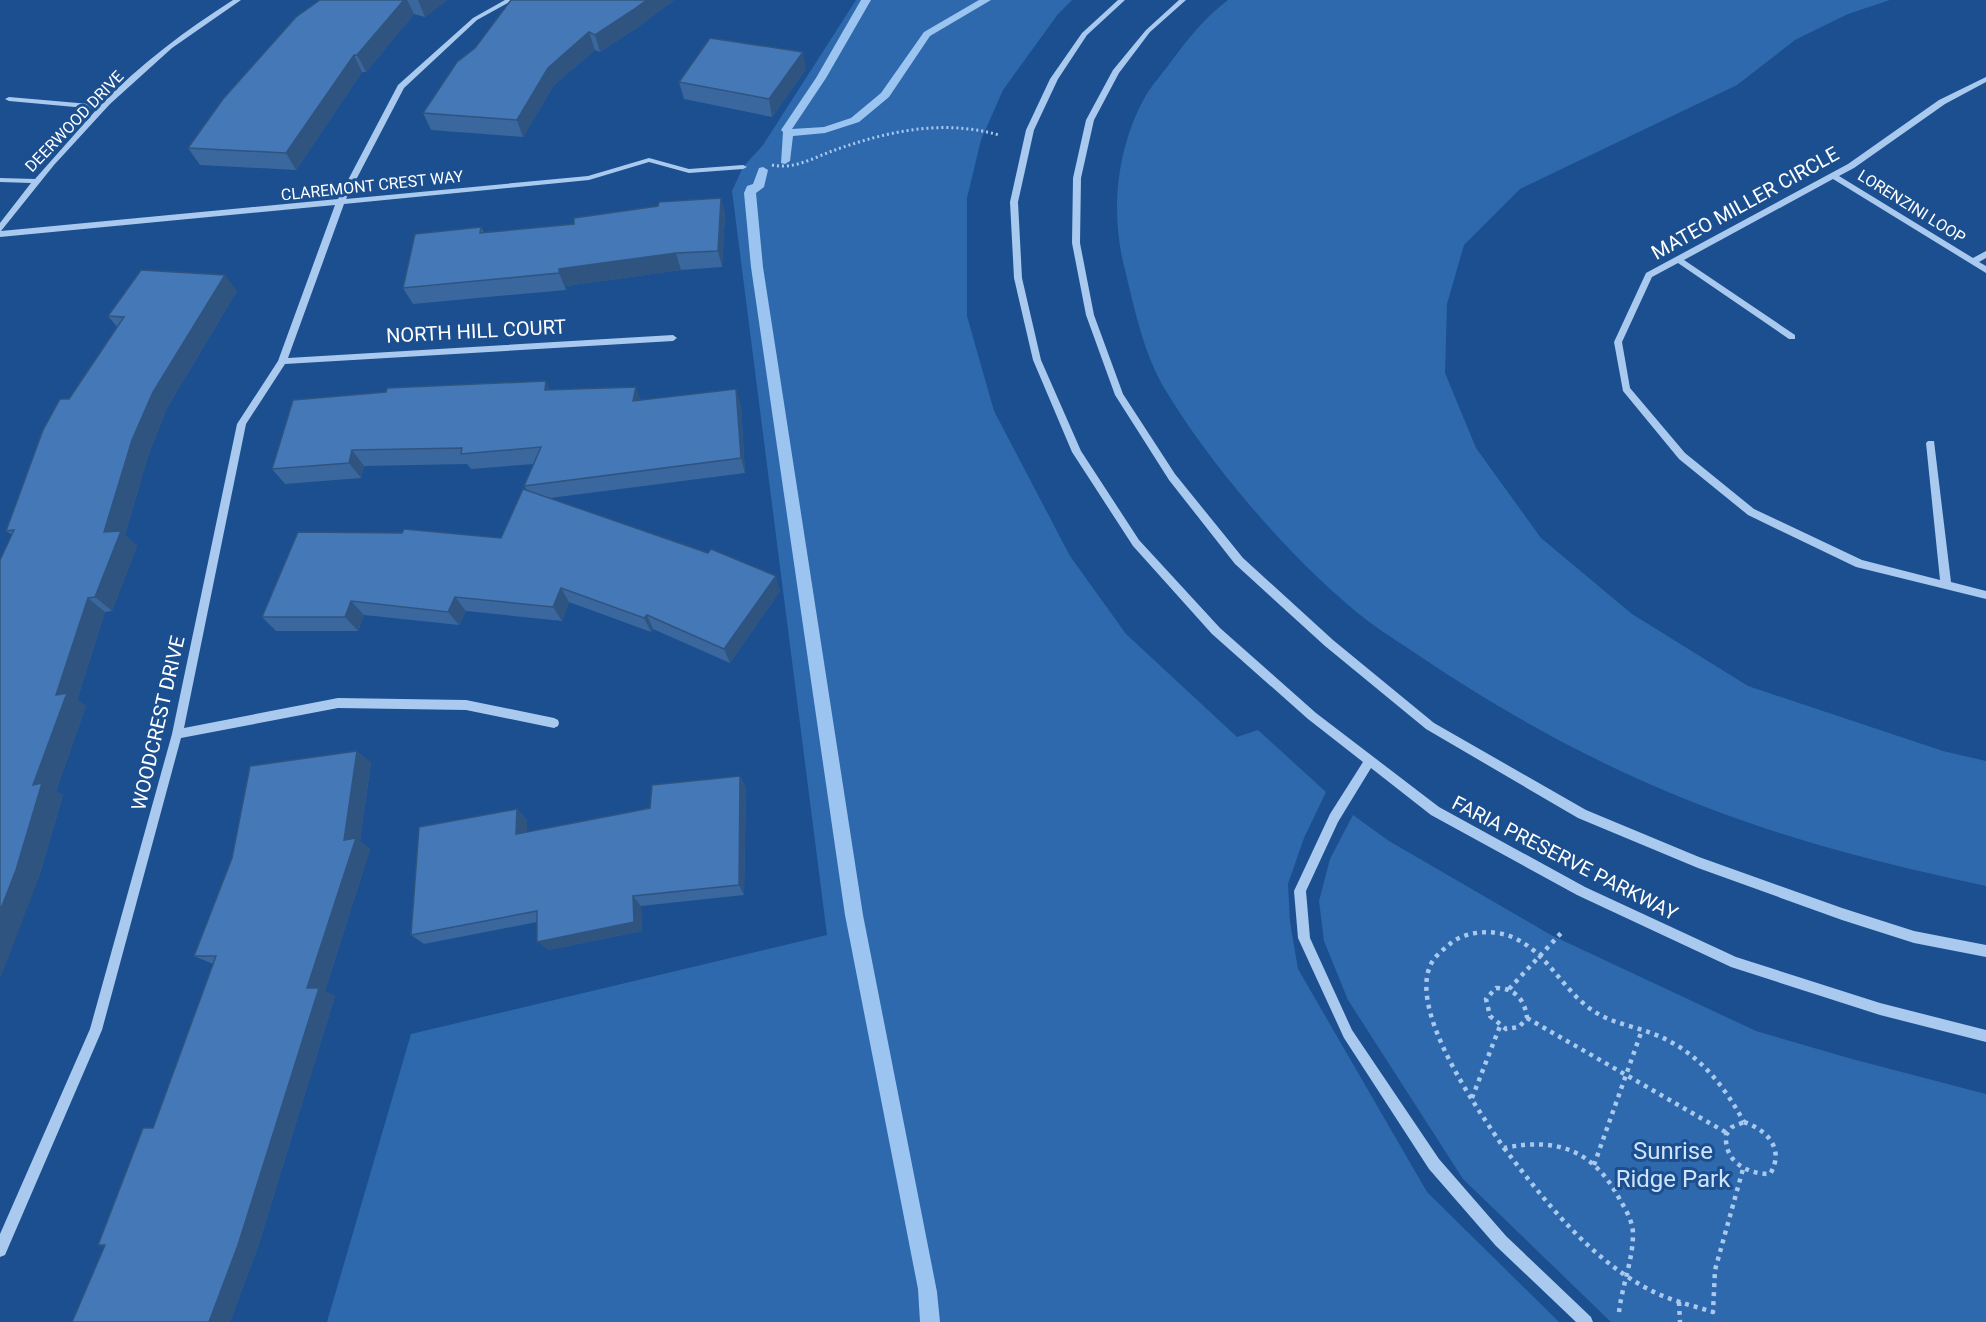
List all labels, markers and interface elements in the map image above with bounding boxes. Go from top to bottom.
street label: DEERWOOD DRIVE [21,67,127,176]
street label: MATEO MILLER CIRCLE [1647,141,1843,265]
street label: CLAREMONT CREST WAY [280,166,465,205]
street label: LORENZINI LOOP [1854,166,1969,247]
street label: NORTH HILL COURT [385,314,567,348]
street label: WOODCREST DRIVE [126,633,190,813]
street label: FARIA PRESERVE PARKWAY [1448,791,1682,925]
park label: Sunrise Ridge Park [1616,1137,1731,1193]

